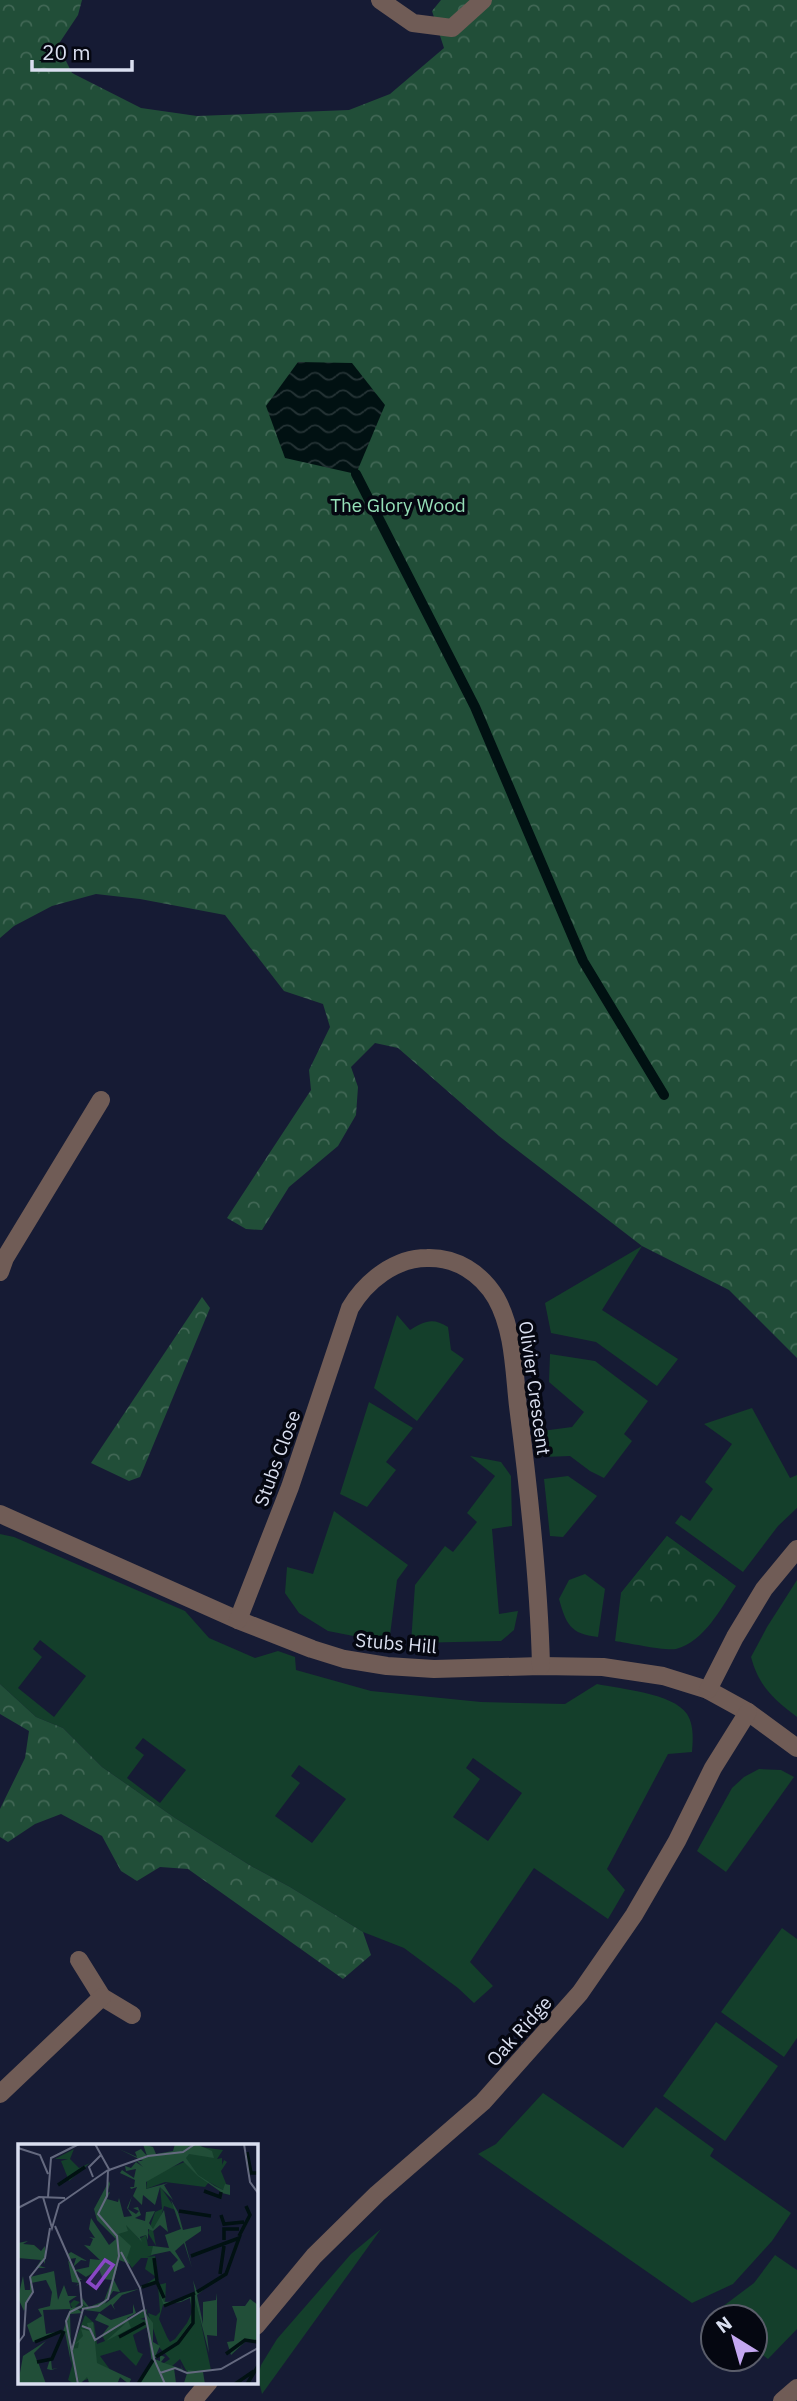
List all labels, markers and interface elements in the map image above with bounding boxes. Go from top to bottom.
scale bar [32,28,131,72]
text: 20 m [42,38,91,66]
park label: The Glory Wood [330,493,466,517]
street label: Olivier Crescent [514,1319,556,1457]
street label: Stubs Close [249,1407,305,1509]
street label: Stubs Hill [354,1627,438,1659]
street label: Oak Ridge [481,1991,557,2071]
inset map [18,2144,257,2384]
north arrow [699,2303,769,2373]
text: N [711,2311,736,2338]

